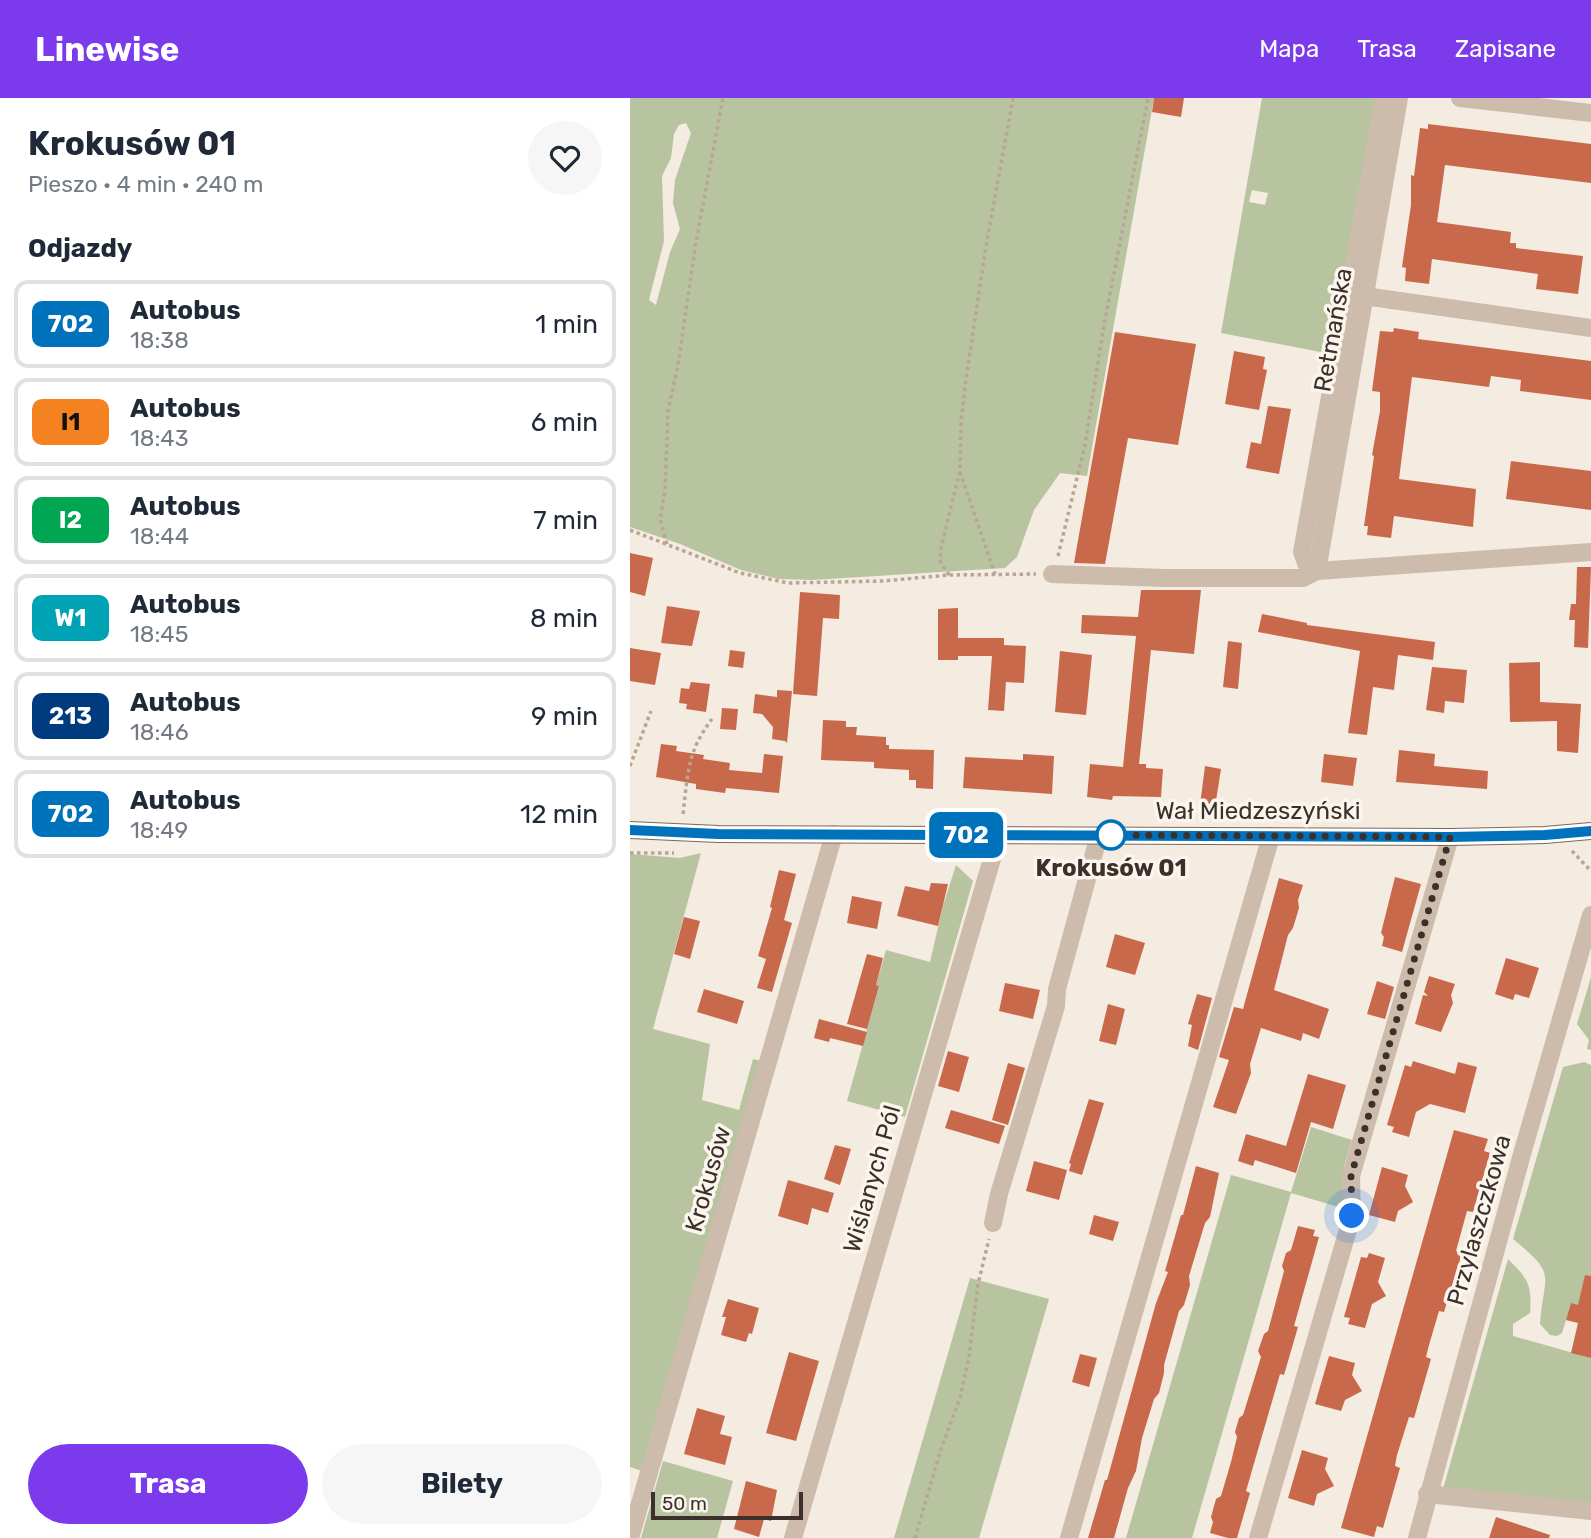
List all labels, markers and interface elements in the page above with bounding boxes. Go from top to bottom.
text: Linewise [35,30,179,69]
text: Mapa [1259,35,1319,63]
text: Trasa [1357,35,1417,63]
text: Zapisane [1455,35,1556,63]
button: heart [528,121,602,195]
text: Krokusów 01 [28,124,236,163]
text: Pieszo · 4 min · 240 m [28,170,264,198]
text: Odjazdy [28,233,132,264]
street label: Retmańska [1308,266,1358,394]
text: Autobus [130,295,241,326]
text: 1 min [535,309,598,340]
text: 702 [48,310,93,338]
text: 18:38 [130,326,189,354]
text: Autobus [130,393,241,424]
text: 6 min [531,407,598,438]
text: I1 [61,408,80,436]
text: 18:43 [130,424,188,452]
text: Autobus [130,491,241,522]
text: 7 min [533,505,598,536]
text: I2 [59,506,82,534]
text: 18:44 [130,522,189,550]
text: Autobus [130,589,241,620]
text: 8 min [530,603,598,634]
text: W1 [55,604,86,632]
text: 18:45 [130,620,188,648]
text: Autobus [130,687,241,718]
text: 9 min [531,701,598,732]
text: 213 [49,702,92,730]
text: 18:46 [130,718,189,746]
text: Autobus [130,785,241,816]
street label: Wał Miedzeszyński [1155,797,1361,825]
text: 12 min [520,799,598,830]
text: 702 [48,800,93,828]
line badge: 702 [926,812,1006,858]
text: 18:49 [130,816,188,844]
marker: Krokusów 01 [1096,820,1126,850]
text: 702 [943,821,989,849]
place label: Krokusów 01 [1035,854,1187,882]
street label: Wiślanych Pól [838,1102,906,1256]
street label: Krokusów [680,1123,736,1235]
street label: Przylaszczkowa [1441,1131,1517,1309]
your location [1334,1198,1369,1233]
button: Trasa [28,1444,308,1524]
button: Bilety [322,1444,602,1524]
scale bar [651,1489,803,1521]
text: 50 m [662,1492,707,1515]

